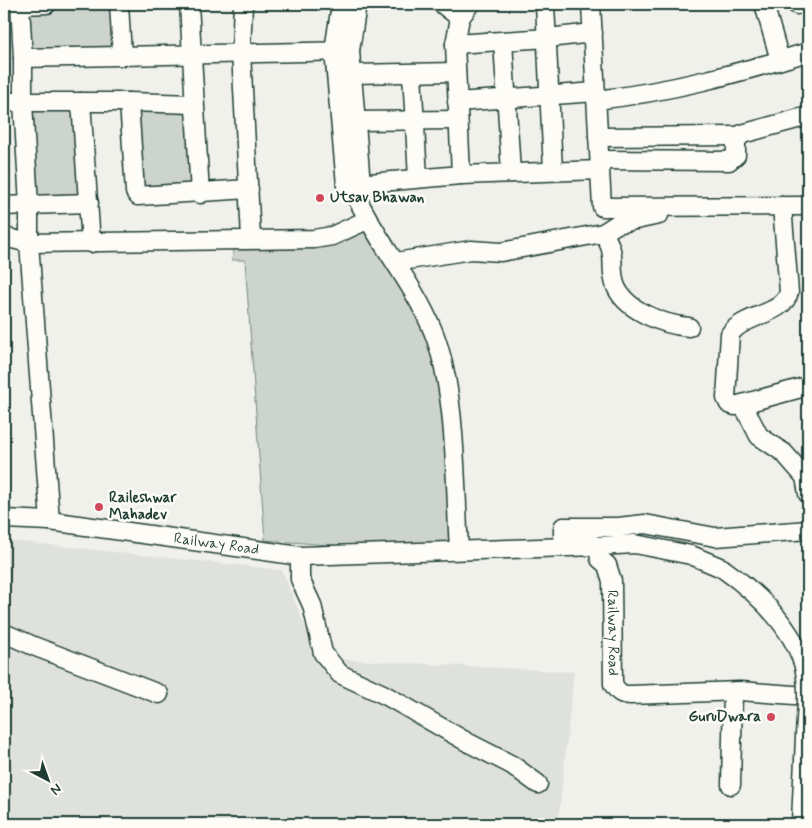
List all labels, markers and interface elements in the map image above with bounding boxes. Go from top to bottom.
place label: Utsav Bhawan [330,188,425,208]
marker: Utsav Bhawan [314,192,326,204]
place label: Raileshwar Mahadev [109,488,177,525]
marker: Raileshwar Mahadev [93,501,105,513]
street label: Railway Road [173,528,260,560]
street label: Railway Road [602,590,623,676]
place label: GuruDwara [689,707,761,727]
marker: GuruDwara [765,711,777,723]
north arrow [22,756,72,806]
text: N [46,779,65,799]

